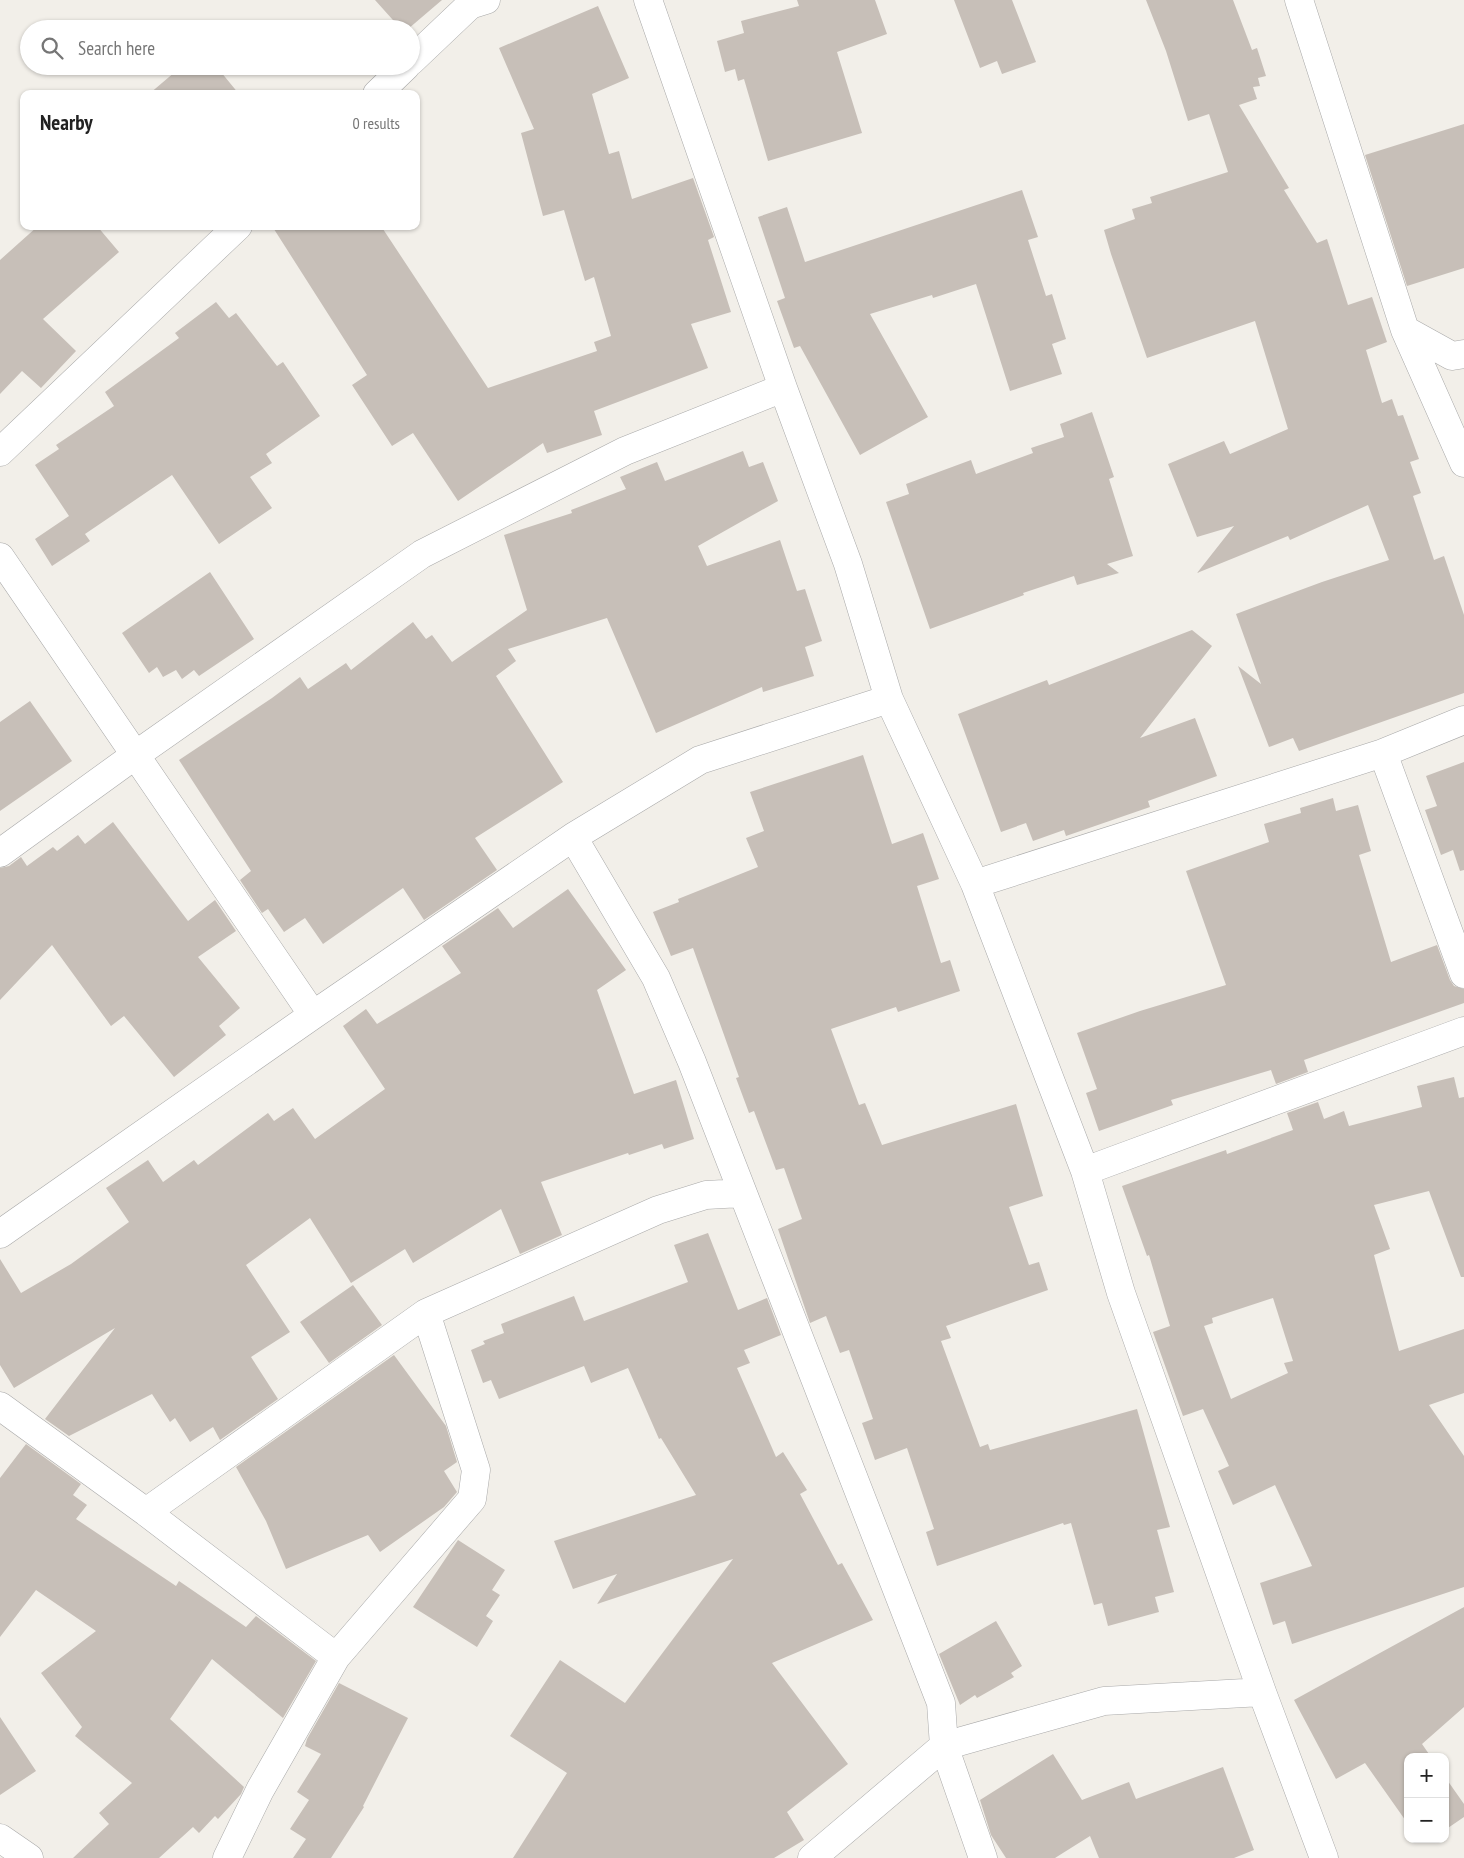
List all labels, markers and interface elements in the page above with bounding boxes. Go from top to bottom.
search box [20,20,420,75]
icon: search [38,34,66,62]
text: Search here [78,36,155,60]
text: Nearby [40,109,93,136]
text: 0 results [353,113,400,133]
map controls [1404,1753,1449,1843]
button: + [1404,1753,1449,1798]
button: − [1404,1798,1449,1843]

